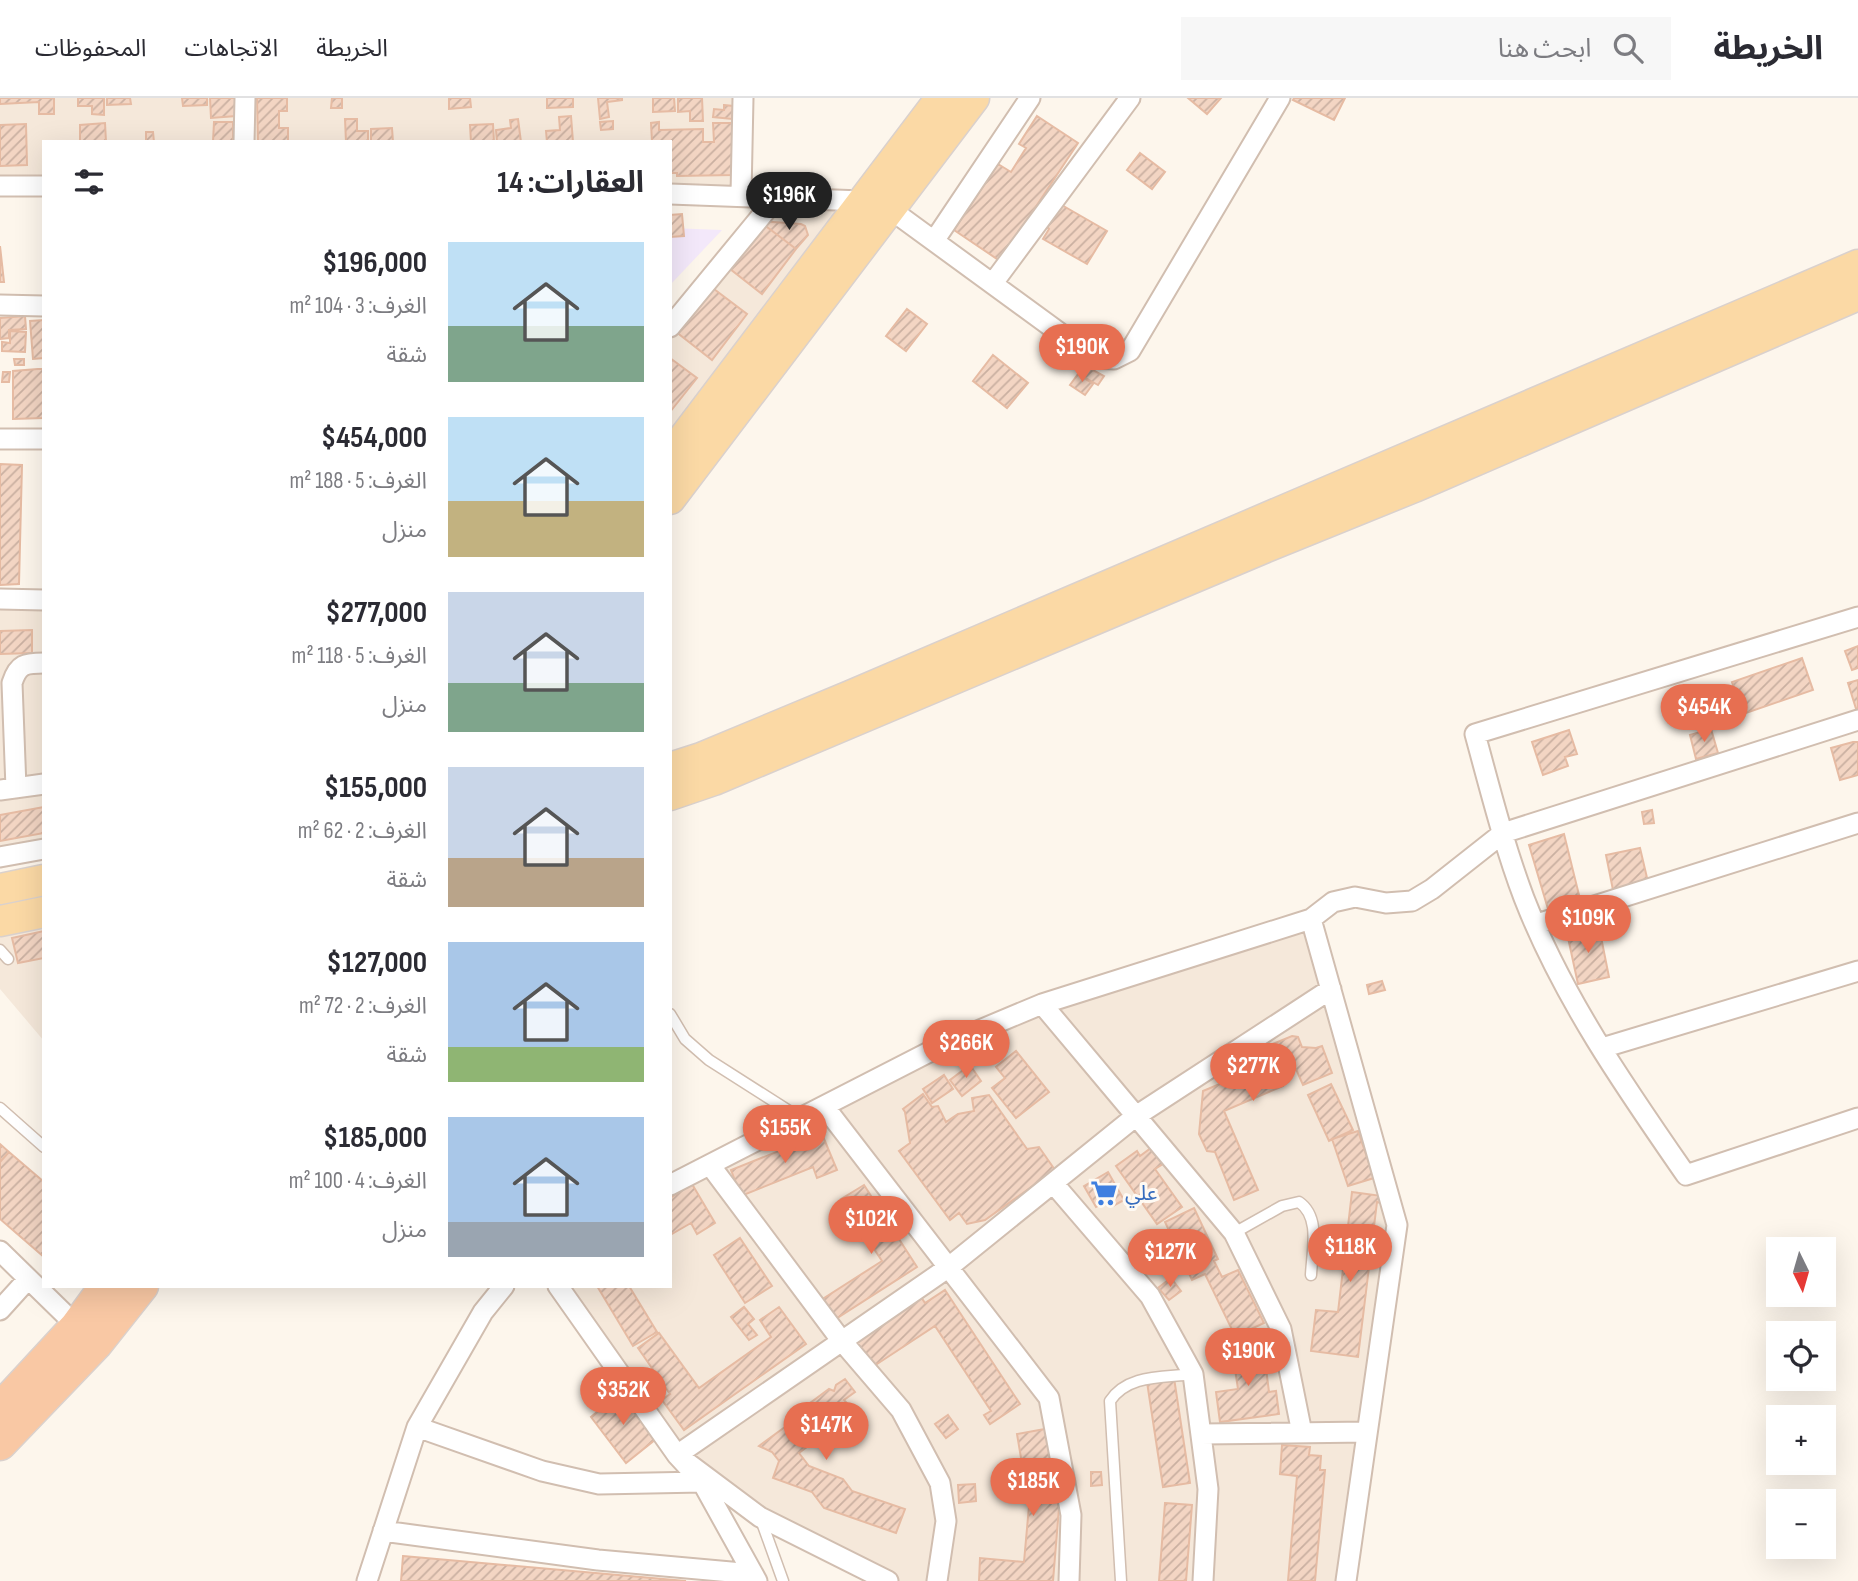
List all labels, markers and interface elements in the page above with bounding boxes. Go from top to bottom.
search box [1181,17,1671,80]
icon: search [1609,29,1647,67]
text: الخريطة [1713,29,1823,69]
text: المحفوظات [35,34,146,63]
text: الاتجاهات [184,34,278,63]
text: الخريطة [316,34,388,63]
text: ابحث هنا [1498,34,1591,65]
icon: filters [70,163,108,201]
text: العقارات: 14 [497,165,644,201]
pin: $196K [740,172,838,232]
text: $196K [762,181,816,209]
text: $196,000 [322,245,427,281]
icon: home [504,270,588,354]
text: الغرف: 3 · 104 m² [289,292,427,320]
pin: $190K [1033,324,1131,384]
text: $190K [1055,333,1109,361]
text: شقة [386,341,427,369]
text: $454,000 [321,420,427,456]
icon: home [504,445,588,529]
text: الغرف: 5 · 188 m² [290,467,427,495]
text: منزل [382,516,427,544]
text: $277,000 [326,595,427,631]
icon: home [504,620,588,704]
text: الغرف: 5 · 118 m² [292,642,427,670]
pin: $454K [1655,684,1753,744]
text: منزل [382,691,427,719]
text: $454K [1677,693,1731,721]
text: $155,000 [324,770,427,806]
icon: home [504,795,588,879]
text: الغرف: 2 · 62 m² [298,817,427,845]
text: شقة [386,866,427,894]
pin: $109K [1539,896,1637,955]
text: $109K [1561,904,1615,932]
text: $127,000 [327,945,427,981]
icon: home [504,970,588,1054]
text: الغرف: 2 · 72 m² [299,992,427,1020]
pin: $266K [917,1020,1015,1080]
text: $266K [939,1029,993,1057]
text: شقة [386,1041,427,1069]
pin: $277K [1204,1044,1302,1103]
text: $277K [1226,1052,1280,1080]
pin: $155K [736,1105,834,1165]
text: $155K [759,1114,811,1142]
text: $185,000 [323,1120,427,1156]
icon: home [504,1145,588,1229]
text: الغرف: 4 · 100 m² [289,1167,427,1195]
supermarket icon: علي [1089,1178,1119,1208]
place label: علي [1125,1181,1157,1208]
pin: $102K [822,1196,920,1256]
text: $102K [844,1205,898,1233]
text: منزل [382,1216,427,1244]
pin: $118K [1301,1224,1399,1284]
pin: $127K [1121,1230,1219,1289]
text: $118K [1324,1233,1376,1261]
north arrow [1766,1237,1836,1307]
map controls [1766,1237,1836,1559]
text: $127K [1144,1238,1196,1266]
button: locate [1766,1321,1836,1391]
pin: $190K [1199,1328,1297,1388]
text: $190K [1221,1337,1275,1365]
pin: $352K [574,1368,672,1427]
text: $352K [596,1376,650,1404]
pin: $147K [777,1402,875,1462]
button: + [1766,1405,1836,1475]
text: $147K [800,1411,852,1439]
pin: $185K [984,1458,1082,1518]
text: $185K [1006,1467,1060,1495]
button: − [1766,1489,1836,1559]

